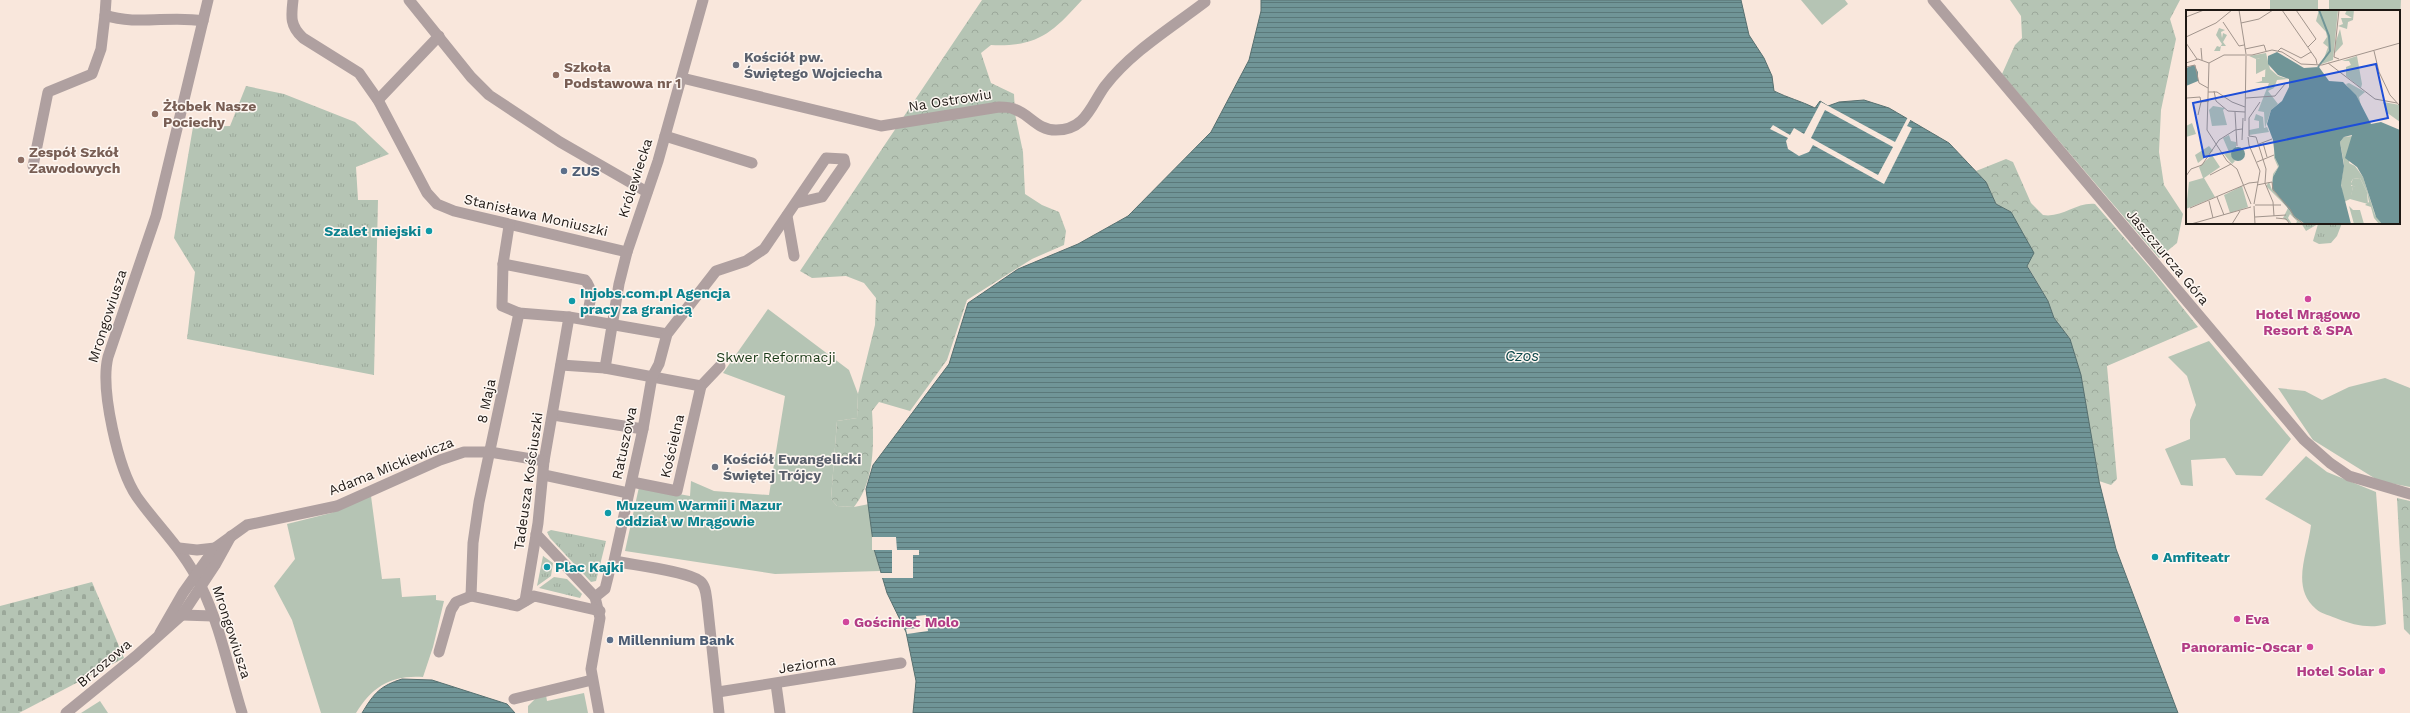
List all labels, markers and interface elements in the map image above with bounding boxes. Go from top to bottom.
inset map [2186,10,2400,224]
place label: Kościół pw. Świętego Wojciecha [744,49,883,81]
place label: Szkoła Podstawowa nr 1 [564,59,681,91]
marker: Kościół pw. Świętego Wojciecha [731,60,741,70]
marker: Szkoła Podstawowa nr 1 [551,70,561,80]
street label: Na Ostrowiu [907,86,993,114]
place label: Żłobek Nasze Pociechy [163,98,256,130]
marker: Żłobek Nasze Pociechy [150,109,160,119]
street label: Królewiecka [615,136,655,220]
place label: Zespół Szkół Zawodowych [29,144,121,176]
marker: Zespół Szkół Zawodowych [16,155,26,165]
place label: ZUS [572,163,600,179]
marker: ZUS [559,166,569,176]
street label: Stanisława Moniuszki [462,191,610,239]
street label: Jaszczurcza Góra [2123,206,2213,308]
place label: Szalet miejski [324,223,421,239]
marker: Szalet miejski [424,226,434,236]
street label: Mrongowiusza [84,267,130,365]
place label: Injobs.com.pl Agencja pracy za granicą [580,285,731,317]
marker: Hotel Mrągowo Resort & SPA [2303,294,2313,304]
marker: Injobs.com.pl Agencja pracy za granicą [567,296,577,306]
place label: Hotel Mrągowo Resort & SPA [2256,306,2360,338]
water label: Czos [1505,347,1539,365]
park label: Skwer Reformacji [716,349,836,365]
street label: 8 Maja [474,377,499,425]
street label: Ratuszowa [608,405,640,481]
street label: Tadeusza Kościuszki [510,411,546,551]
street label: Kościelna [657,413,687,479]
street label: Adama Mickiewicza [326,434,456,498]
place label: Kościół Ewangelicki Świętej Trójcy [723,451,861,483]
marker: Kościół Ewangelicki Świętej Trójcy [710,462,720,472]
place label: Muzeum Warmii i Mazur oddział w Mrągowie [616,497,782,529]
marker: Muzeum Warmii i Mazur oddział w Mrągowie [603,508,613,518]
place label: Amfiteatr [2163,549,2230,565]
marker: Amfiteatr [2150,552,2160,562]
place label: Plac Kajki [555,559,624,575]
marker: Plac Kajki [542,562,552,572]
street label: Mrongowiusza [209,583,255,681]
place label: Eva [2245,611,2270,627]
place label: Gościniec Molo [854,614,959,630]
marker: Eva [2232,614,2242,624]
marker: Gościniec Molo [841,617,851,627]
place label: Millennium Bank [618,632,735,648]
marker: Millennium Bank [605,635,615,645]
street label: Brzozowa [74,636,134,690]
place label: Panoramic-Oscar [2181,639,2302,655]
marker: Panoramic-Oscar [2305,642,2315,652]
street label: Jeziorna [777,652,837,676]
place label: Hotel Solar [2296,663,2374,679]
marker: Hotel Solar [2377,666,2387,676]

